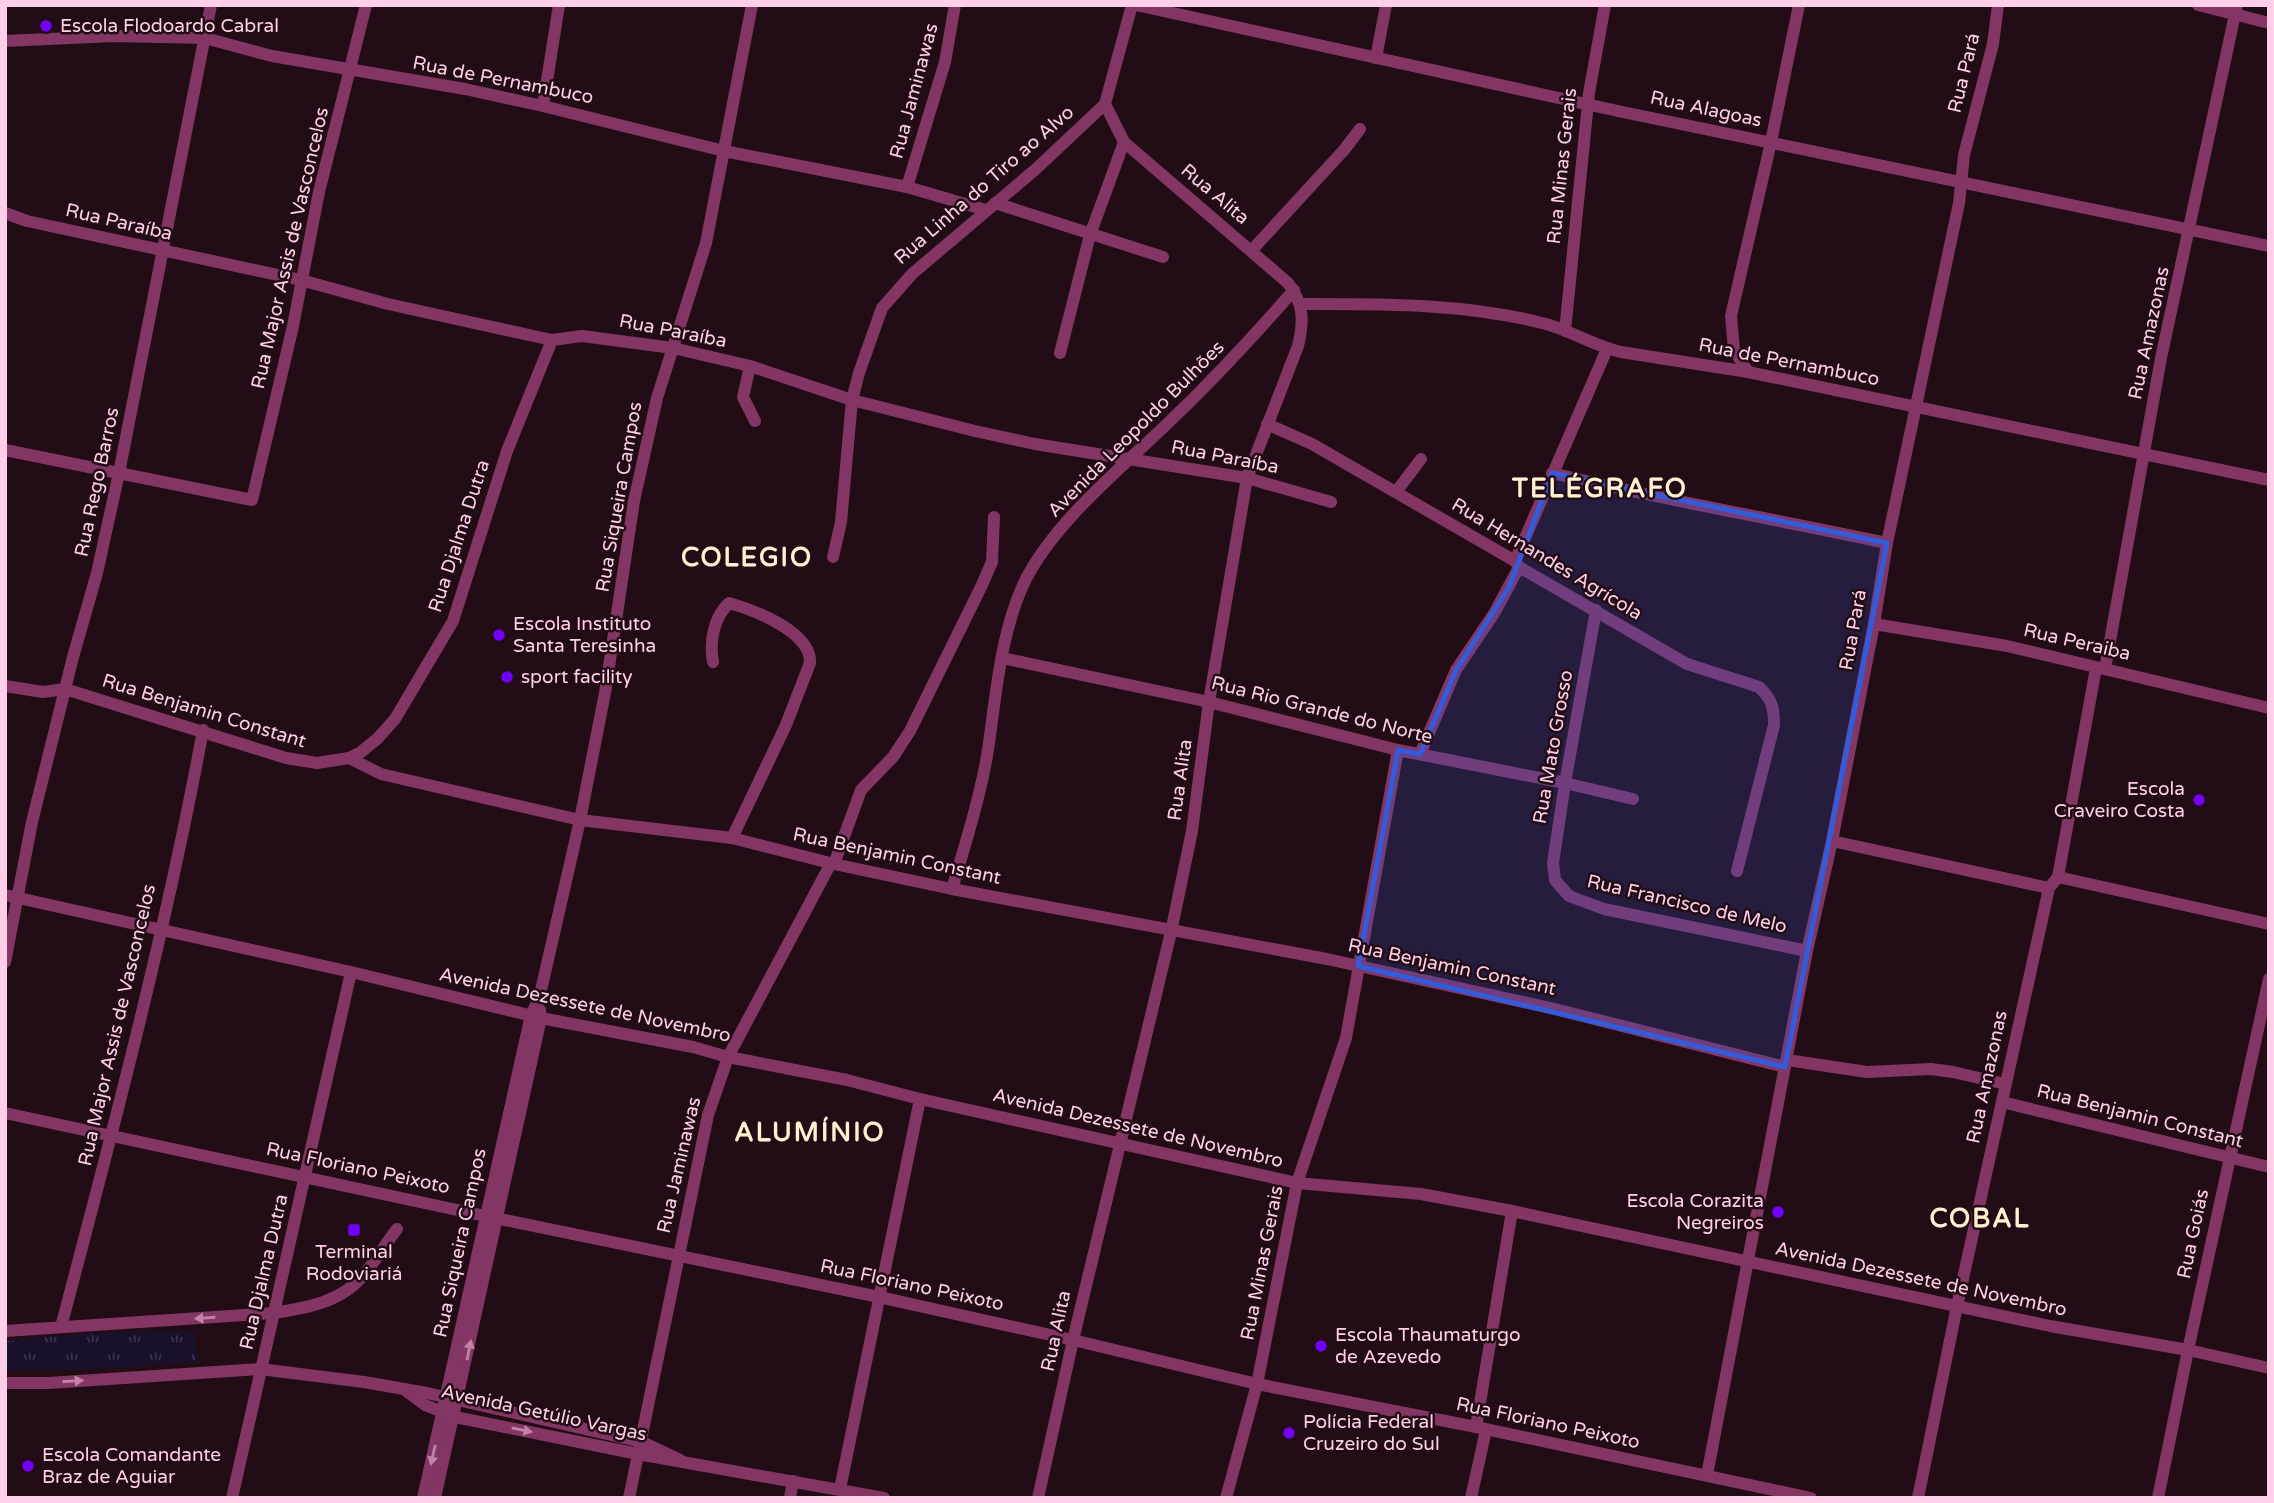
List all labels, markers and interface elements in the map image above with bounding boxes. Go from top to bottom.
place label: Escola Flodoardo Cabral [60,15,279,37]
marker: Escola Flodoardo Cabral [38,18,54,34]
street label: Rua Jaminawas [885,21,943,161]
street label: Rua Pará [1943,31,1985,115]
street label: Rua de Pernambuco [411,52,595,108]
street label: Rua Alagoas [1648,86,1764,132]
street label: Rua Minas Gerais [1543,87,1581,245]
street label: Rua Linha do Tiro ao Alvo [890,101,1078,269]
street label: Rua Major Assis de Vasconcelos [247,105,333,391]
street label: Rua Alita [1176,159,1254,229]
street label: Rua Paraíba [63,199,175,245]
street label: Rua Amazonas [2124,265,2174,401]
street label: Rua Paraíba [617,310,729,352]
street label: Rua de Pernambuco [1697,334,1881,390]
street label: Avenida Leopoldo Bulhões [1043,336,1229,522]
street label: Rua Siqueira Campos [591,400,647,594]
street label: Rua Rego Barros [70,405,124,559]
street label: Rua Paraíba [1169,436,1281,478]
street label: Rua Djalma Dutra [424,457,494,615]
district label: TELÉGRAFO [1511,472,1688,504]
street label: Rua Hernandes Agrícola [1448,493,1646,625]
district label: COLEGIO [681,542,813,573]
street label: Rua Pará [1835,588,1871,672]
place label: Escola Instituto Santa Teresinha [513,613,656,657]
street label: Rua Peraiba [2021,619,2133,665]
marker: Escola Instituto Santa Teresinha [491,627,507,643]
place label: sport facility [521,666,632,688]
street label: Rua Mato Grosso [1529,668,1577,826]
marker: sport facility [499,669,515,685]
street label: Rua Benjamin Constant [99,670,309,752]
street label: Rua Rio Grande do Norte [1209,672,1435,748]
street label: Rua Alita [1163,738,1197,822]
place label: Escola Craveiro Costa [2054,778,2185,822]
marker: Escola Craveiro Costa [2191,792,2207,808]
street label: Rua Benjamin Constant [791,823,1003,889]
street label: Rua Francisco de Melo [1585,870,1789,938]
street label: Rua Major Assis de Vasconcelos [74,882,160,1168]
street label: Rua Benjamin Constant [1346,934,1558,1000]
street label: Avenida Dezessete de Novembro [437,963,733,1047]
street label: Rua Amazonas [1962,1009,2012,1145]
street label: Rua Benjamin Constant [2035,1080,2245,1152]
street label: Avenida Dezessete de Novembro [991,1084,1285,1172]
street label: Rua Jaminawas [653,1095,705,1235]
district label: ALUMÍNIO [734,1116,886,1148]
street label: Rua Floriano Peixoto [264,1138,452,1198]
street label: Rua Siqueira Campos [429,1146,491,1340]
street label: Rua Minas Gerais [1236,1184,1288,1342]
street label: Rua Goiás [2173,1187,2213,1281]
place label: Escola Corazita Negreiros [1626,1190,1764,1234]
street label: Rua Djalma Dutra [235,1192,293,1352]
district label: COBAL [1929,1203,2031,1234]
marker: Escola Corazita Negreiros [1770,1204,1786,1220]
marker: Terminal Rodoviariá [346,1222,362,1238]
street label: Avenida Dezessete de Novembro [1773,1237,2069,1321]
place label: Terminal Rodoviariá [306,1241,402,1285]
street label: Rua Floriano Peixoto [818,1255,1006,1315]
street label: Rua Alita [1037,1289,1075,1373]
one-way arrow [193,1313,215,1324]
place label: Escola Thaumaturgo de Azevedo [1335,1324,1521,1368]
marker: Escola Thaumaturgo de Azevedo [1313,1338,1329,1354]
one-way arrow [463,1339,474,1361]
one-way arrow [63,1375,85,1386]
street label: Avenida Getúlio Vargas [439,1380,649,1446]
street label: Rua Floriano Peixoto [1454,1393,1642,1453]
place label: Polícia Federal Cruzeiro do Sul [1303,1411,1440,1455]
one-way arrow [511,1425,533,1436]
marker: Polícia Federal Cruzeiro do Sul [1281,1425,1297,1441]
place label: Escola Comandante Braz de Aguiar [42,1444,221,1488]
one-way arrow [427,1445,438,1467]
marker: Escola Comandante Braz de Aguiar [20,1458,36,1474]

